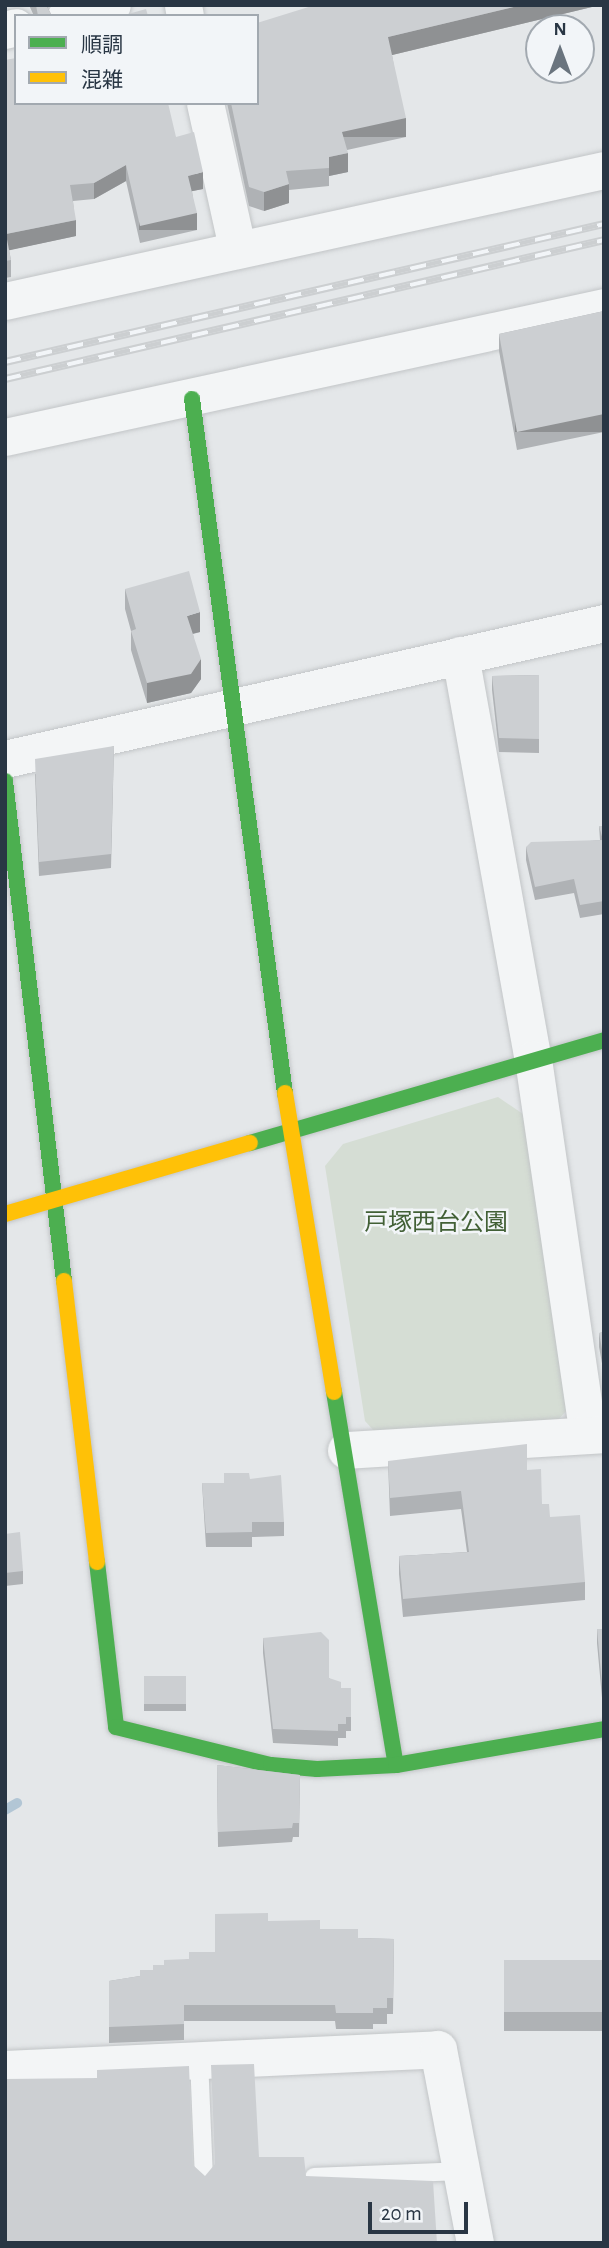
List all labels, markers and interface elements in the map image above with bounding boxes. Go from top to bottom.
legend [14,14,259,105]
north arrow [525,14,595,84]
text: N [553,20,567,39]
text: 順調 [81,35,123,56]
text: 混雑 [81,70,123,91]
park label: 戸塚西台公園 [364,1210,508,1238]
scale bar [371,2188,471,2232]
text: 20 m [381,2203,422,2224]

